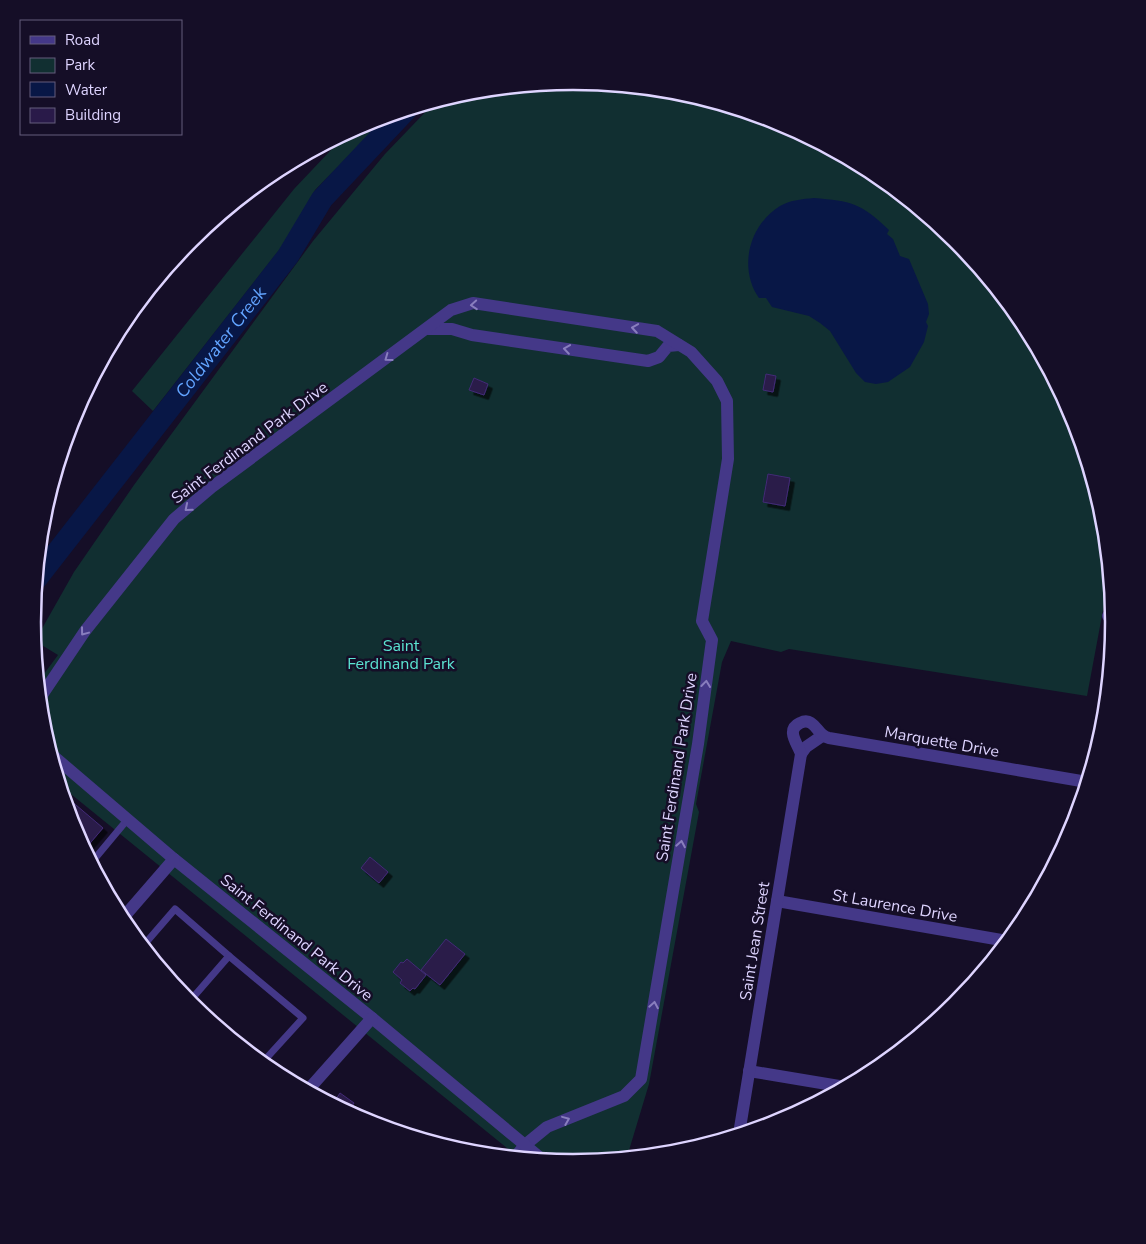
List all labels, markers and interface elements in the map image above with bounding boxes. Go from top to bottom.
legend [20,20,182,135]
text: Road [65,30,100,50]
text: Park [65,55,95,75]
text: Water [65,80,108,100]
text: Building [65,105,121,125]
water label: Coldwater Creek [170,281,272,403]
one-way arrow [470,299,478,310]
one-way arrow [630,323,638,334]
one-way arrow [563,344,571,355]
one-way arrow [384,352,394,361]
street label: Saint Ferdinand Park Drive [167,377,332,509]
one-way arrow [185,502,194,510]
one-way arrow [81,626,90,636]
park label: Saint Ferdinand Park [347,635,456,675]
street label: Saint Ferdinand Park Drive [651,671,703,863]
one-way arrow [700,679,711,687]
street label: Marquette Drive [883,721,1001,763]
one-way arrow [676,840,686,849]
street label: Saint Ferdinand Park Drive [215,869,377,1006]
street label: Saint Jean Street [735,880,775,1002]
street label: St Laurence Drive [831,884,959,928]
one-way arrow [648,1000,659,1008]
one-way arrow [561,1115,570,1126]

